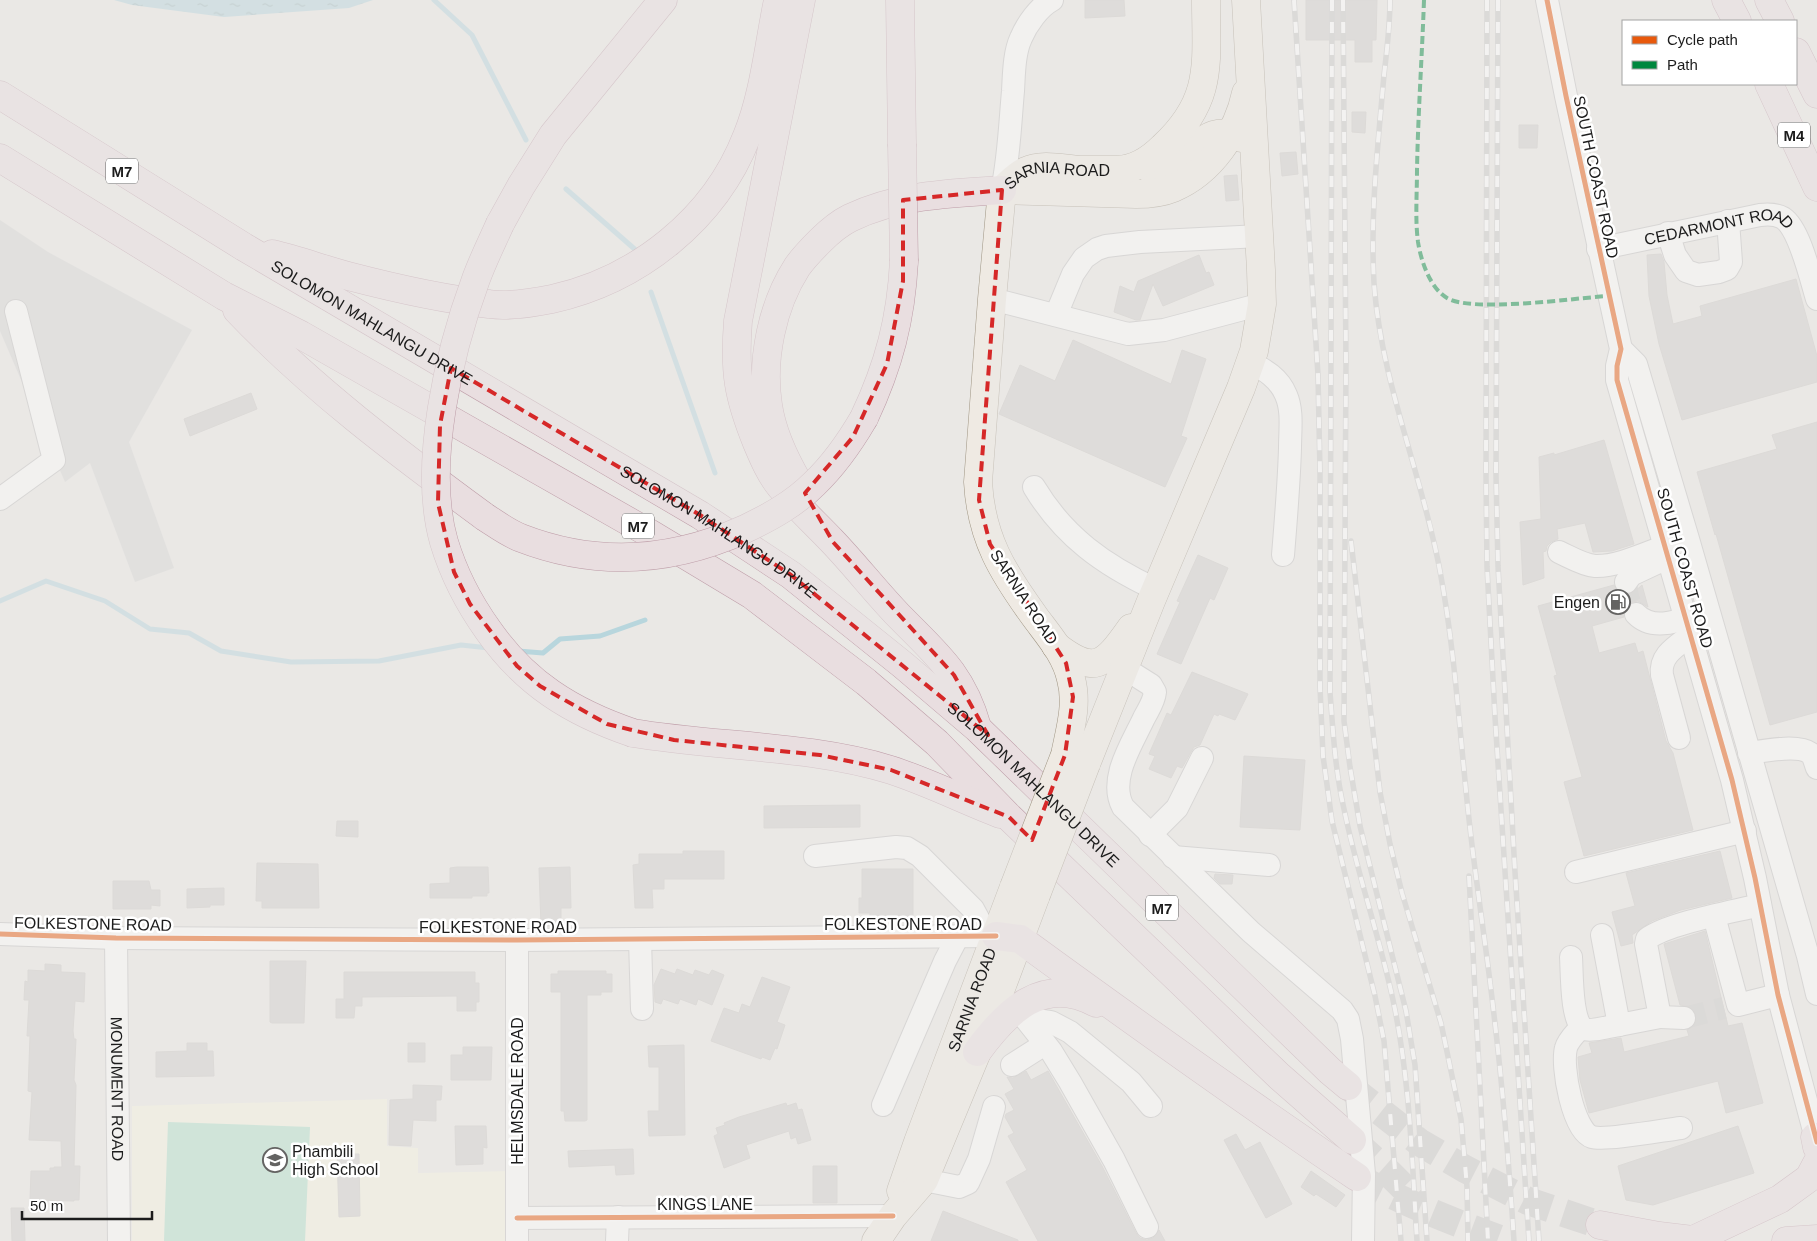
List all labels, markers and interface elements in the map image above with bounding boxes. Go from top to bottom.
legend [1622,20,1797,85]
text: Cycle path [1667,31,1738,48]
text: Path [1667,56,1698,73]
street label: SOUTH COAST ROAD [1570,94,1622,260]
road number: M4 [1778,122,1810,148]
road number: M7 [106,158,138,184]
street label: SARNIA ROAD [1001,158,1110,192]
street label: CEDARMONT ROAD [1642,206,1798,248]
street label: SOLOMON MAHLANGU DRIVE [268,257,476,388]
street label: SOLOMON MAHLANGU DRIVE [618,462,820,601]
street label: SOUTH COAST ROAD [1654,486,1716,650]
road number: M7 [622,514,654,538]
street label: SARNIA ROAD [987,547,1061,647]
fuel station icon: Engen [1605,589,1631,615]
place label: Engen [1554,594,1600,611]
street label: SOLOMON MAHLANGU DRIVE [944,699,1123,870]
road number: M7 [1146,896,1178,920]
street label: FOLKESTONE ROAD [14,914,172,934]
street label: FOLKESTONE ROAD [824,916,982,933]
street label: FOLKESTONE ROAD [419,919,577,936]
street label: SARNIA ROAD [944,945,999,1054]
street label: MONUMENT ROAD [108,1017,127,1161]
street label: HELMSDALE ROAD [509,1017,526,1165]
place label: Phambili High School [292,1143,378,1178]
school or university icon: Phambili High School [262,1147,288,1173]
scale bar [22,1188,152,1220]
street label: KINGS LANE [657,1196,753,1213]
text: 50 m [30,1197,63,1214]

